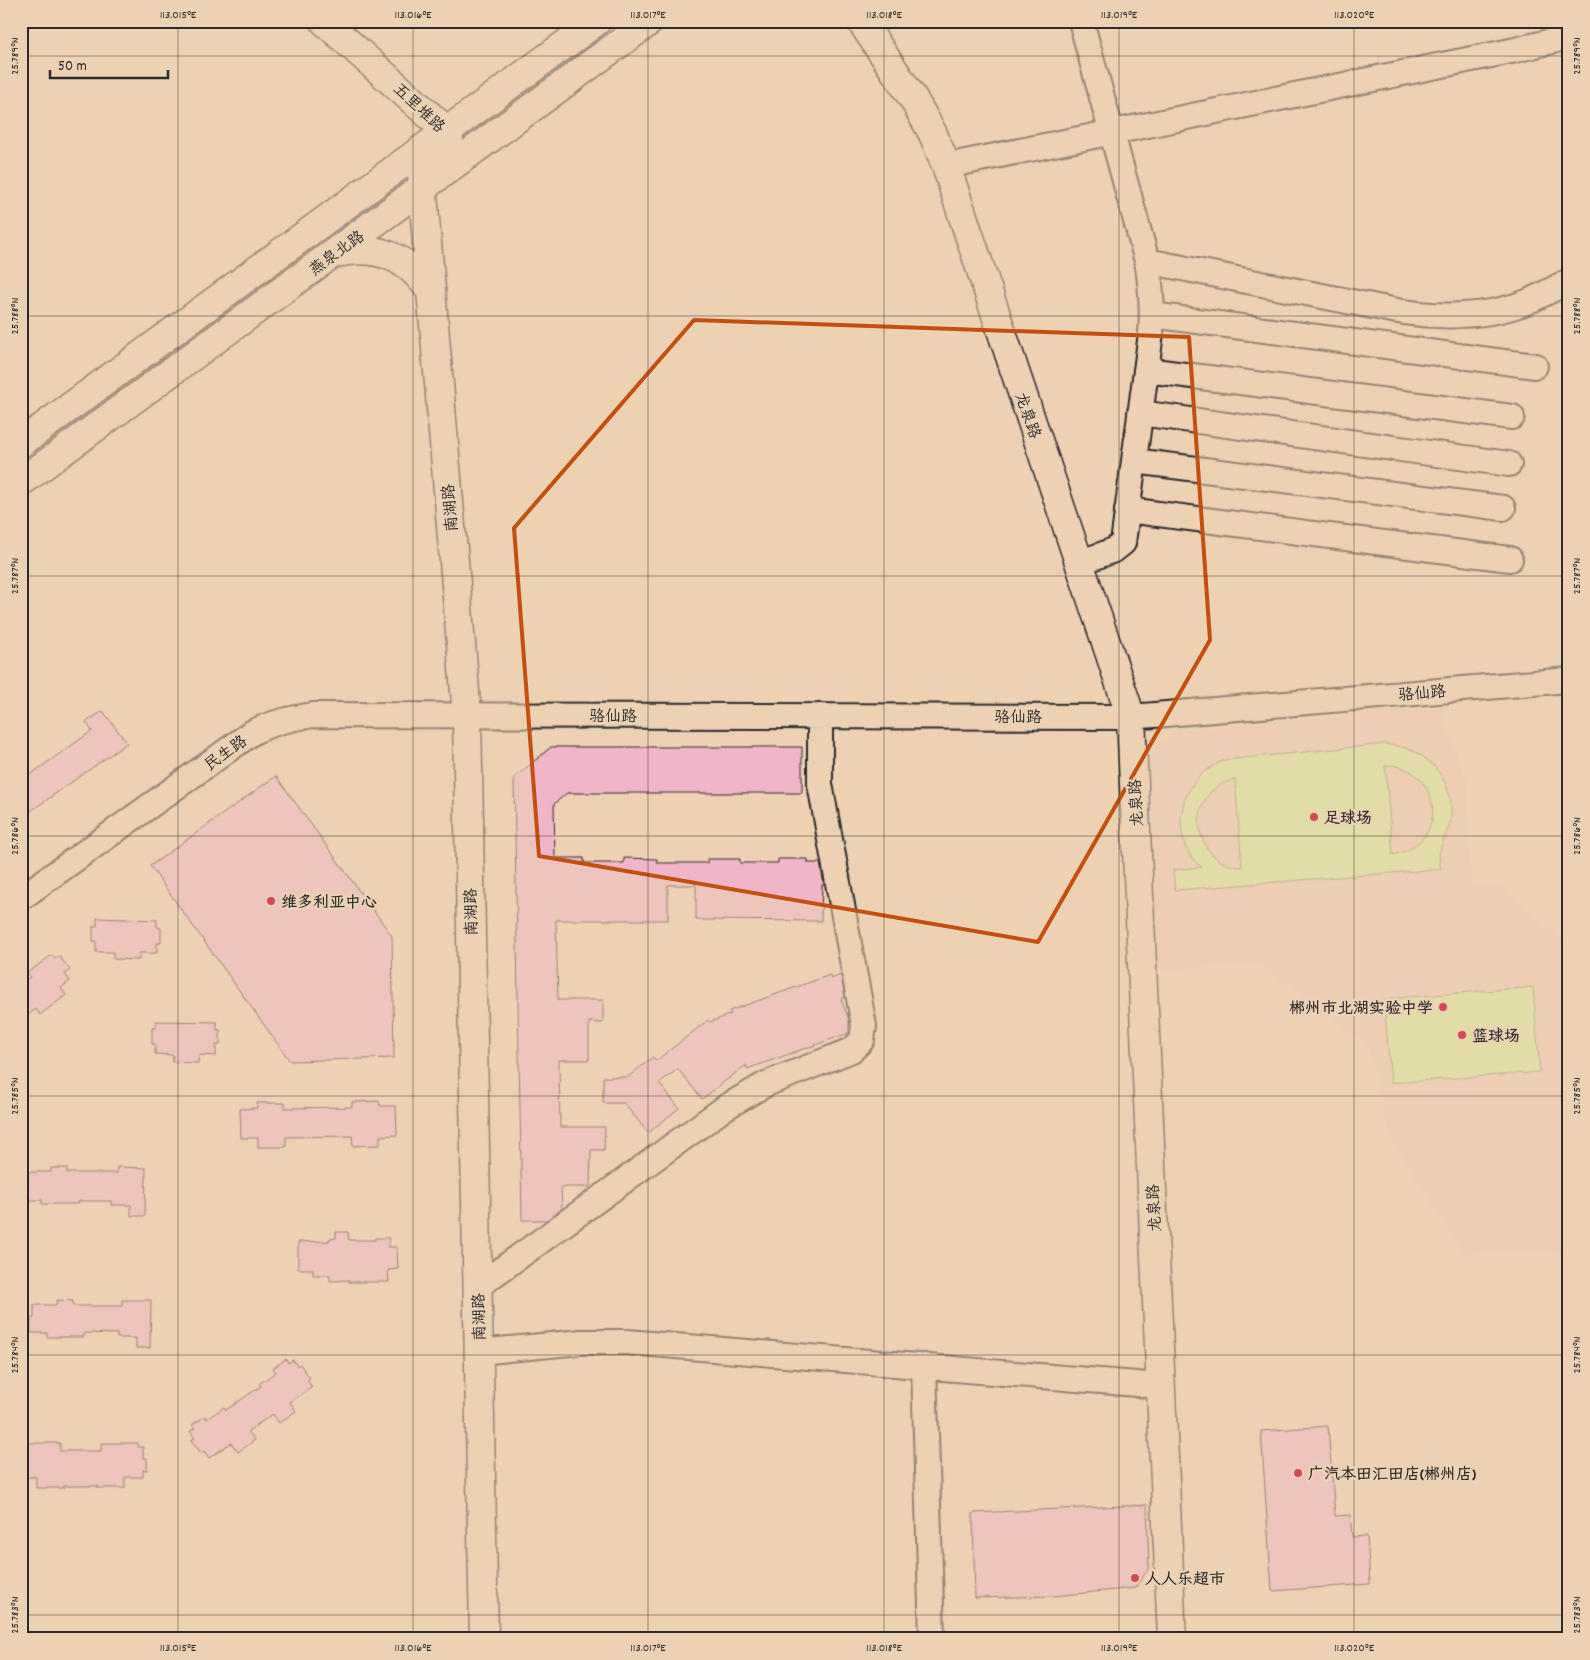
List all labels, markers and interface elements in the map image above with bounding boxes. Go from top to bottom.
text: 113.015°E [160,7,197,24]
text: 113.016°E [395,7,432,24]
text: 113.017°E [630,7,666,24]
text: 113.018°E [866,7,902,24]
text: 113.019°E [1101,7,1138,24]
text: 113.020°E [1334,7,1375,24]
text: 25.789°N [7,37,24,75]
text: 25.789°N [1569,37,1586,75]
scale bar [50,48,168,80]
text: 50 m [58,56,87,78]
street label: 五里堆路 [387,79,450,139]
street label: 燕泉北路 [305,226,370,282]
text: 25.788°N [7,298,24,334]
text: 25.788°N [1569,298,1586,334]
street label: 龙泉路 [1008,389,1045,442]
street label: 南湖路 [438,483,465,533]
text: 25.787°N [7,558,24,594]
text: 25.787°N [1569,558,1586,594]
street label: 骆仙路 [1397,681,1447,708]
street label: 骆仙路 [589,706,637,729]
street label: 骆仙路 [994,707,1042,730]
street label: 民生路 [200,731,253,777]
street label: 龙泉路 [1125,778,1150,827]
place label: 足球场 [1324,808,1372,831]
marker: 足球场 [1308,811,1320,823]
text: 25.786°N [7,817,24,855]
text: 25.786°N [1569,817,1586,855]
street label: 南湖路 [461,888,484,936]
place label: 维多利亚中心 [281,892,377,915]
marker: 维多利亚中心 [265,895,277,907]
place label: 郴州市北湖实验中学 [1289,998,1433,1021]
marker: 郴州市北湖实验中学 [1437,1001,1449,1013]
place label: 篮球场 [1472,1026,1520,1049]
marker: 篮球场 [1456,1029,1468,1041]
text: 25.785°N [7,1077,24,1115]
text: 25.785°N [1569,1077,1586,1115]
street label: 龙泉路 [1143,1183,1168,1232]
street label: 南湖路 [469,1293,492,1341]
text: 25.784°N [7,1336,24,1373]
text: 25.784°N [1569,1336,1586,1373]
place label: 广汽本田汇田店(郴州店) [1308,1464,1476,1487]
marker: 广汽本田汇田店(郴州店) [1292,1467,1304,1479]
place label: 人人乐超市 [1145,1569,1225,1592]
marker: 人人乐超市 [1129,1572,1141,1584]
text: 25.783°N [7,1596,24,1634]
text: 25.783°N [1569,1596,1586,1634]
text: 113.015°E [160,1640,197,1657]
text: 113.016°E [395,1640,432,1657]
text: 113.017°E [630,1640,666,1657]
text: 113.018°E [866,1640,902,1657]
text: 113.019°E [1101,1640,1138,1657]
text: 113.020°E [1334,1640,1375,1657]

